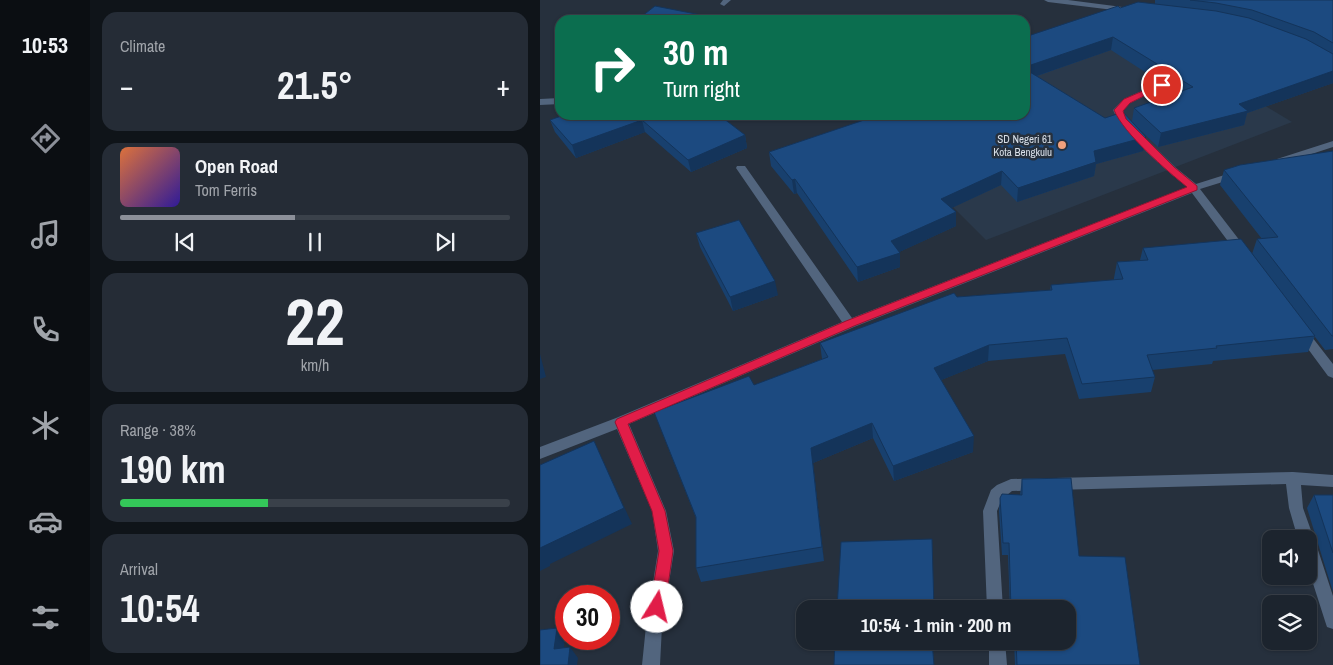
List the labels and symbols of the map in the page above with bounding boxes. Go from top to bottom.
pin [1141,64,1183,106]
place label: SD Negeri 61 Kota Bengkulu [993,132,1052,159]
marker: SD Negeri 61 Kota Bengkulu [1056,139,1068,151]
position arrow [630,580,682,632]
speed limit sign: 30 [555,585,620,650]

